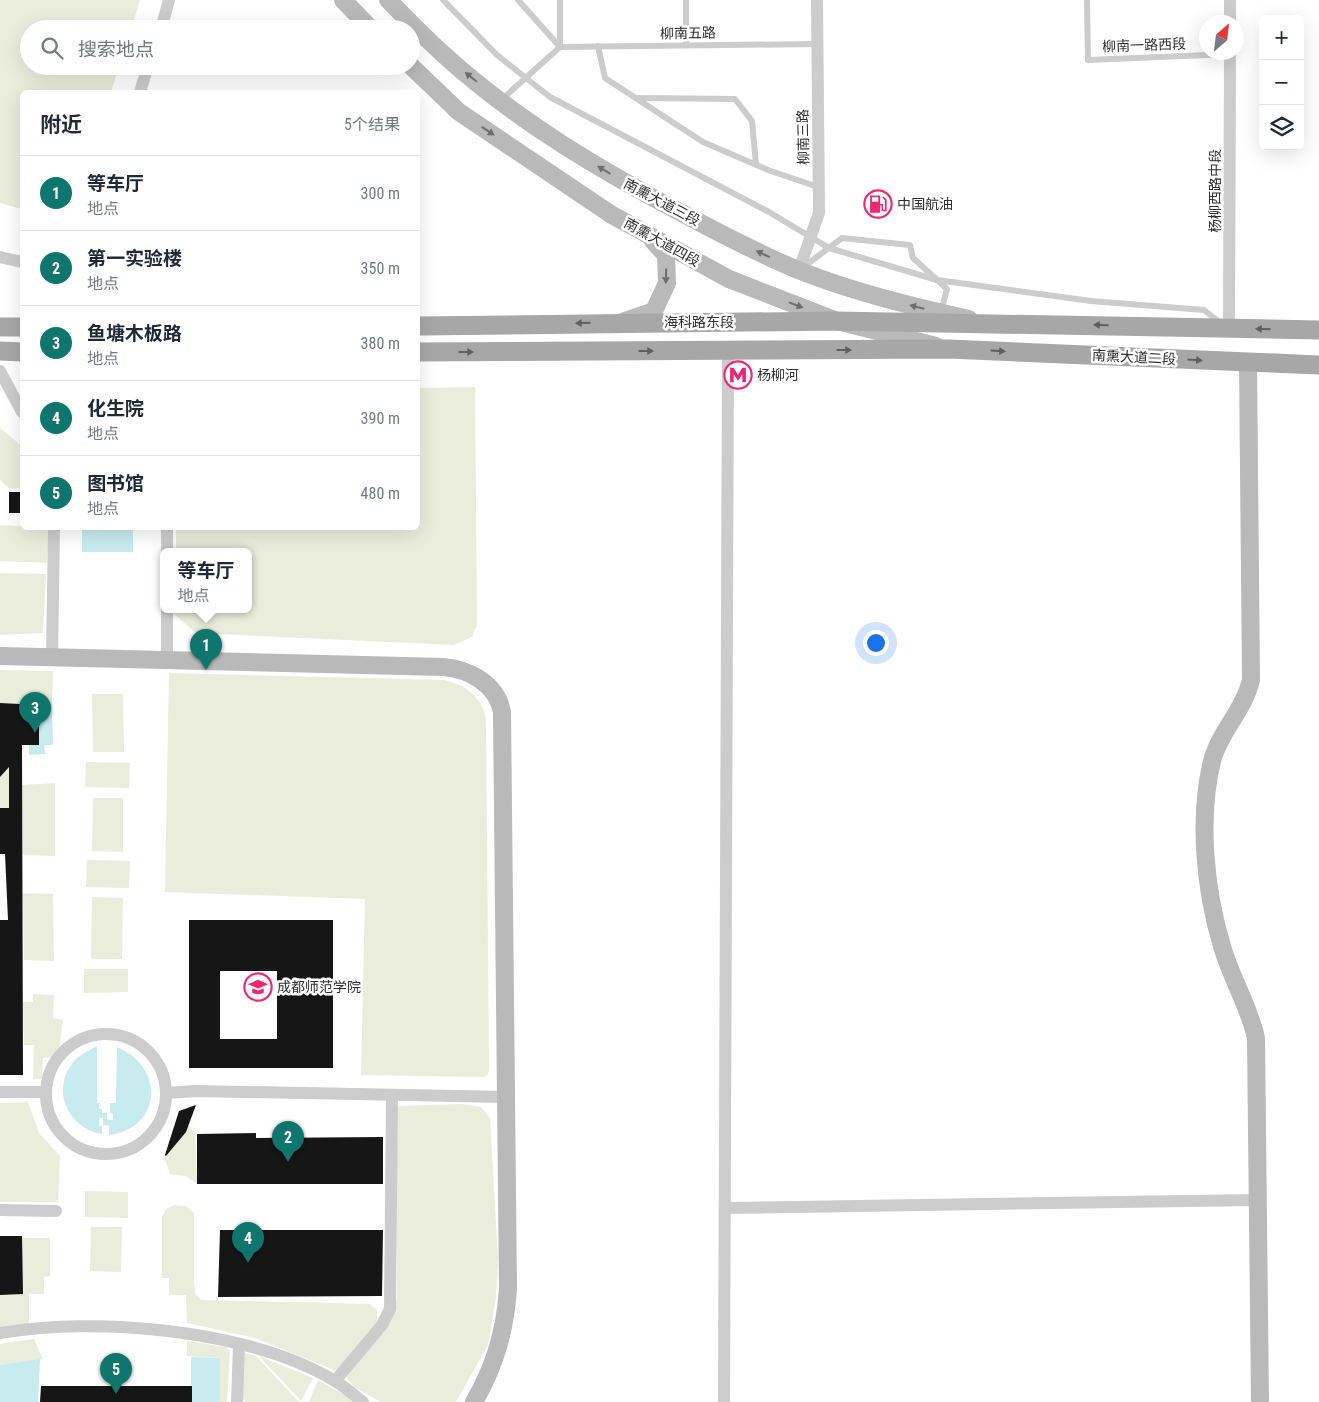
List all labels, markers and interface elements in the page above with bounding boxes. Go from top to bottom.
north arrow [1199,15,1244,60]
map controls [1259,15,1304,150]
button: + [1259,15,1304,60]
search box [20,20,420,75]
street label: 柳南五路 [660,25,716,41]
icon: search [38,34,66,62]
street label: 柳南一路西段 [1102,36,1186,54]
text: 搜索地点 [78,38,154,61]
button: − [1259,60,1304,105]
one-way arrow [465,72,478,83]
button: layers [1259,105,1304,150]
street label: 柳南三路 [795,109,811,165]
text: 附近 [40,113,82,137]
text: 5个结果 [344,115,400,134]
one-way arrow [481,126,495,136]
street label: 杨柳西路中段 [1207,149,1223,233]
one-way arrow [598,165,611,174]
text: 等车厅 [87,172,144,195]
street label: 南熏大道三段 [621,175,703,229]
text: 1 [52,184,60,203]
text: 300 m [361,184,400,203]
fuel station icon: 中国航油 [863,189,893,219]
place label: 中国航油 [897,196,953,212]
text: 地点 [87,199,119,218]
street label: 南熏大道四段 [621,215,703,269]
text: 第一实验楼 [87,247,182,270]
one-way arrow [756,249,771,258]
text: 2 [52,259,60,278]
text: 350 m [361,259,400,278]
one-way arrow [662,269,670,285]
text: 地点 [87,274,119,293]
one-way arrow [789,302,804,309]
one-way arrow [909,302,924,310]
street label: 海科路东段 [664,314,734,330]
one-way arrow [574,319,590,327]
one-way arrow [1092,321,1108,329]
text: 鱼塘木板路 [87,322,182,345]
one-way arrow [1255,325,1271,333]
text: 3 [52,334,60,353]
text: 380 m [361,334,400,353]
one-way arrow [836,346,852,354]
one-way arrow [638,347,654,355]
street label: 南熏大道二段 [1092,347,1176,367]
one-way arrow [458,348,474,356]
one-way arrow [990,348,1006,356]
text: 地点 [87,349,119,368]
one-way arrow [1187,357,1203,365]
metro station icon: 杨柳河 [723,360,753,390]
place label: 杨柳河 [757,367,799,383]
text: 化生院 [87,397,144,420]
text: 4 [52,409,60,428]
text: 390 m [361,409,400,428]
text: 地点 [87,424,119,443]
text: 图书馆 [87,472,144,495]
text: 5 [52,484,60,503]
text: 480 m [361,484,400,503]
text: 地点 [87,499,119,518]
popup [160,548,252,613]
text: 等车厅 [177,559,235,582]
text: 地点 [177,586,210,605]
pin: 1 [190,629,222,670]
your location [863,630,889,656]
pin: 3 [19,692,51,733]
school or university icon: 成都师范学院 [243,972,273,1002]
place label: 成都师范学院 [277,979,361,995]
pin: 2 [272,1121,304,1162]
pin: 4 [232,1222,264,1263]
pin: 5 [100,1353,132,1394]

